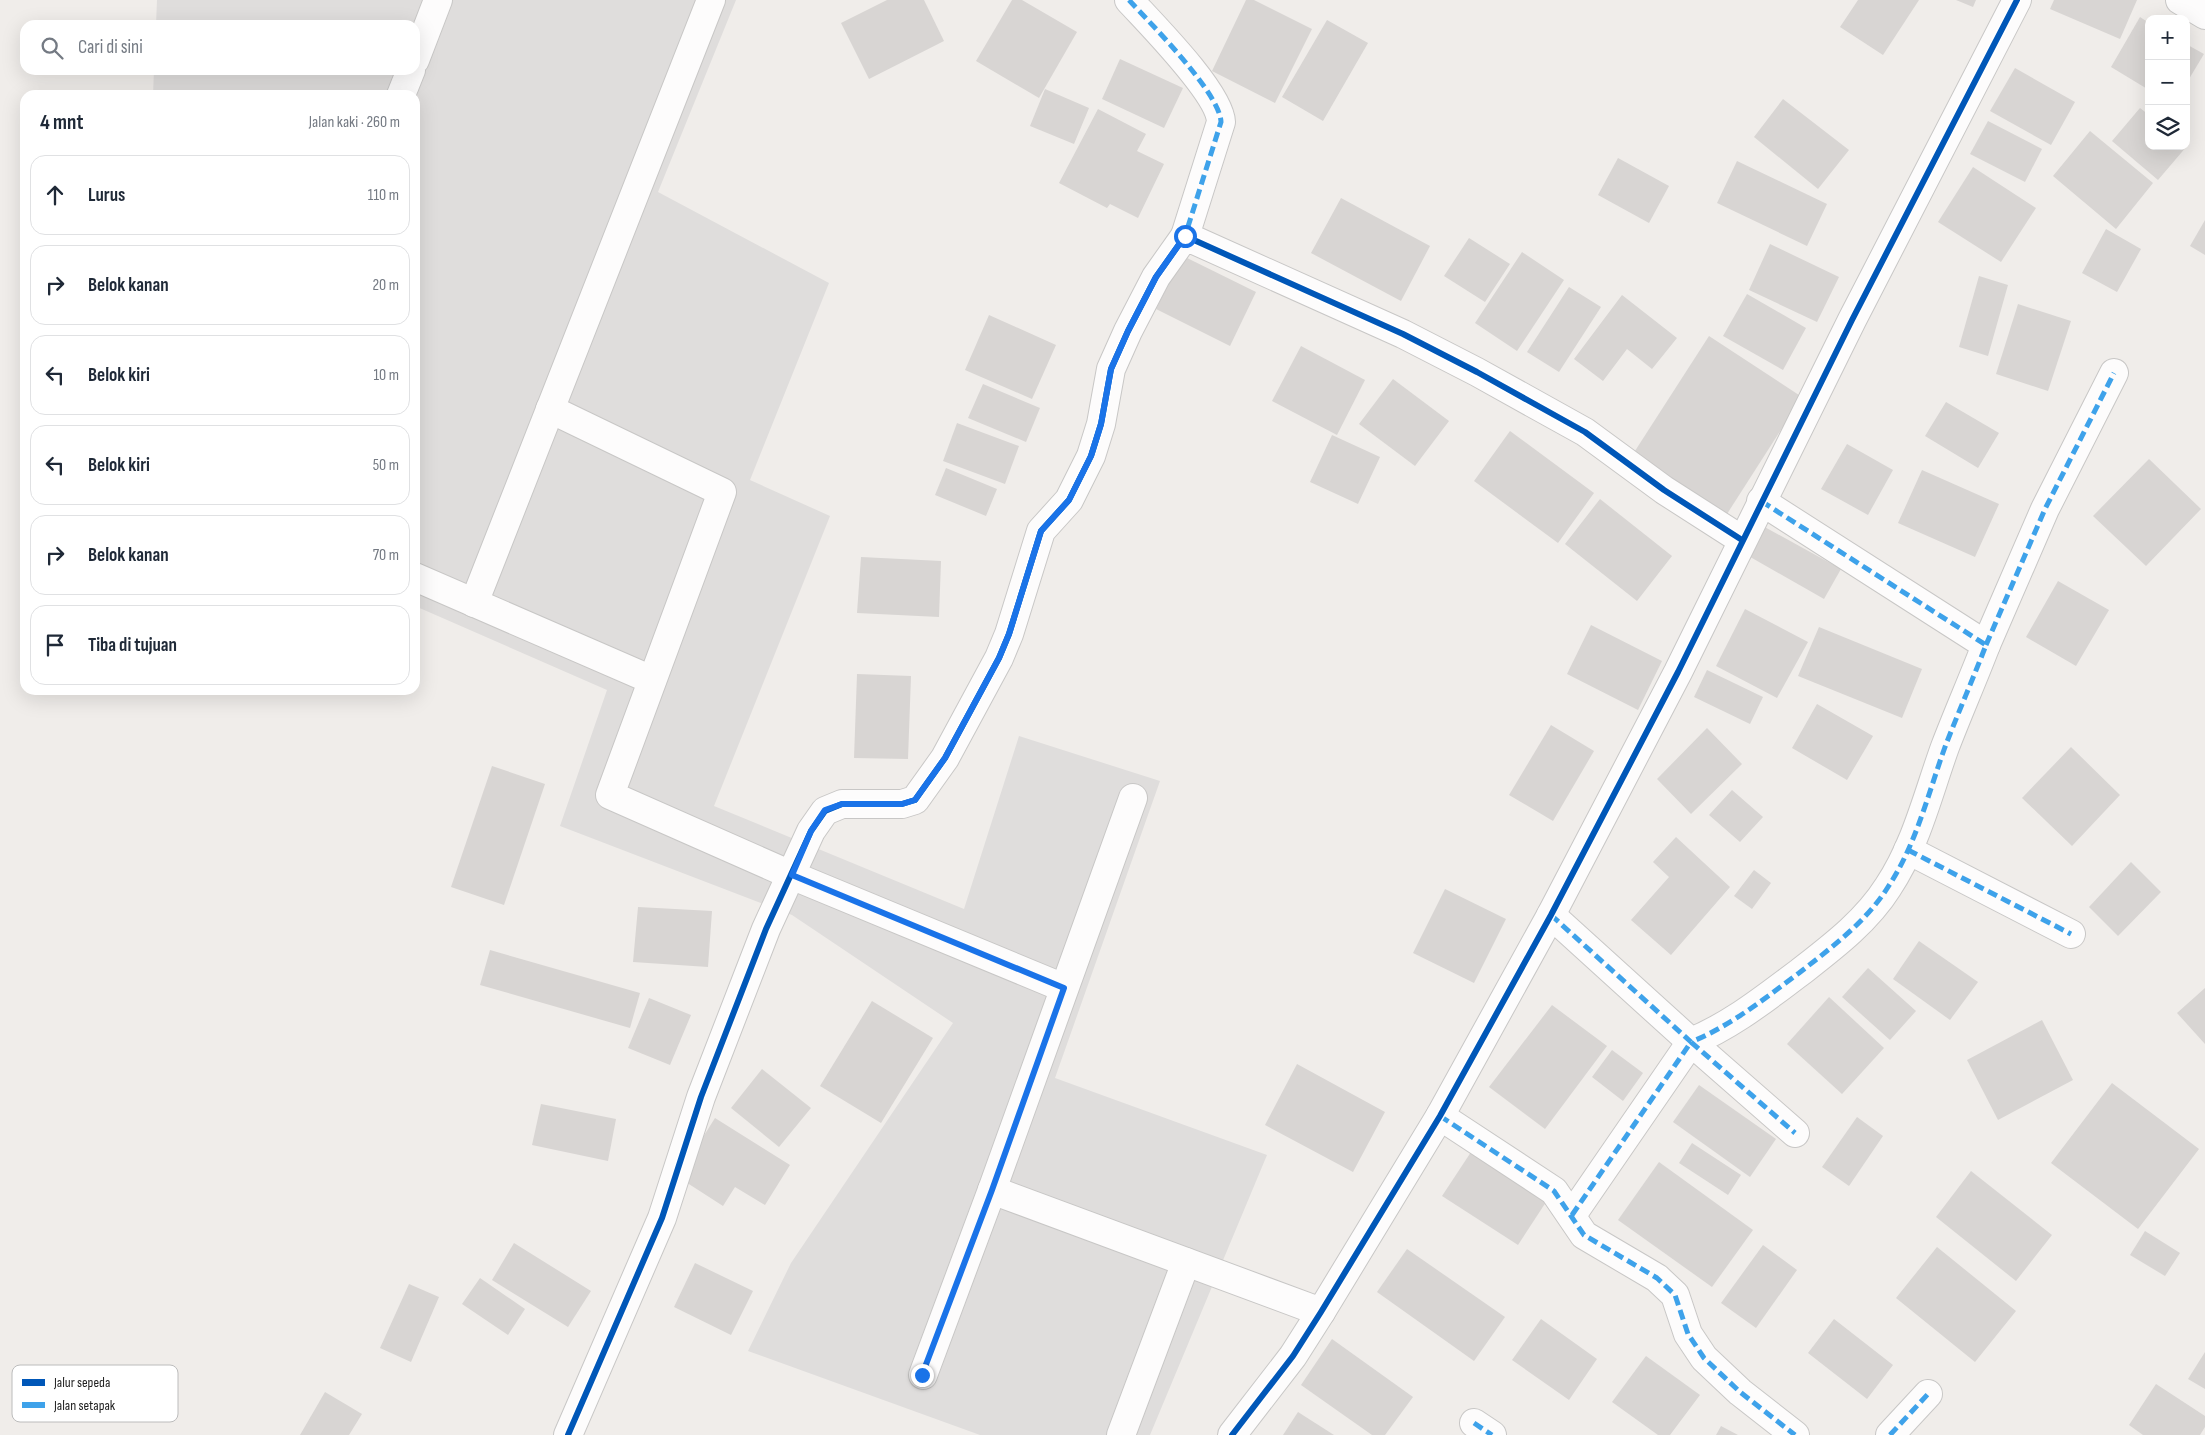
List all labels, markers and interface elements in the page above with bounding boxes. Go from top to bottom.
map controls [2145,15,2190,150]
button: + [2145,15,2190,60]
search box [20,20,420,75]
icon: search [38,34,66,62]
text: Cari di sini [78,36,143,59]
button: − [2145,60,2190,105]
button: layers [2145,105,2190,150]
text: 4 mnt [40,110,83,135]
text: Jalan kaki · 260 m [309,113,400,132]
icon: ahead [41,181,69,209]
text: Lurus [88,184,125,207]
text: 110 m [368,186,399,205]
route start [1174,225,1197,248]
icon: right [41,271,69,299]
text: Belok kanan [88,274,169,297]
text: 20 m [372,276,399,295]
icon: left [41,361,69,389]
text: Belok kiri [88,364,150,387]
text: 10 m [373,366,399,385]
icon: left [41,451,69,479]
text: Belok kiri [88,454,150,477]
text: 50 m [373,456,399,475]
icon: right [41,541,69,569]
text: Belok kanan [88,544,169,567]
text: 70 m [373,546,399,565]
icon: arrive [41,631,69,659]
text: Tiba di tujuan [88,634,177,657]
route end [911,1364,934,1387]
legend [12,1365,178,1422]
text: Jalur sepeda [53,1374,110,1391]
text: Jalan setapak [53,1397,116,1414]

